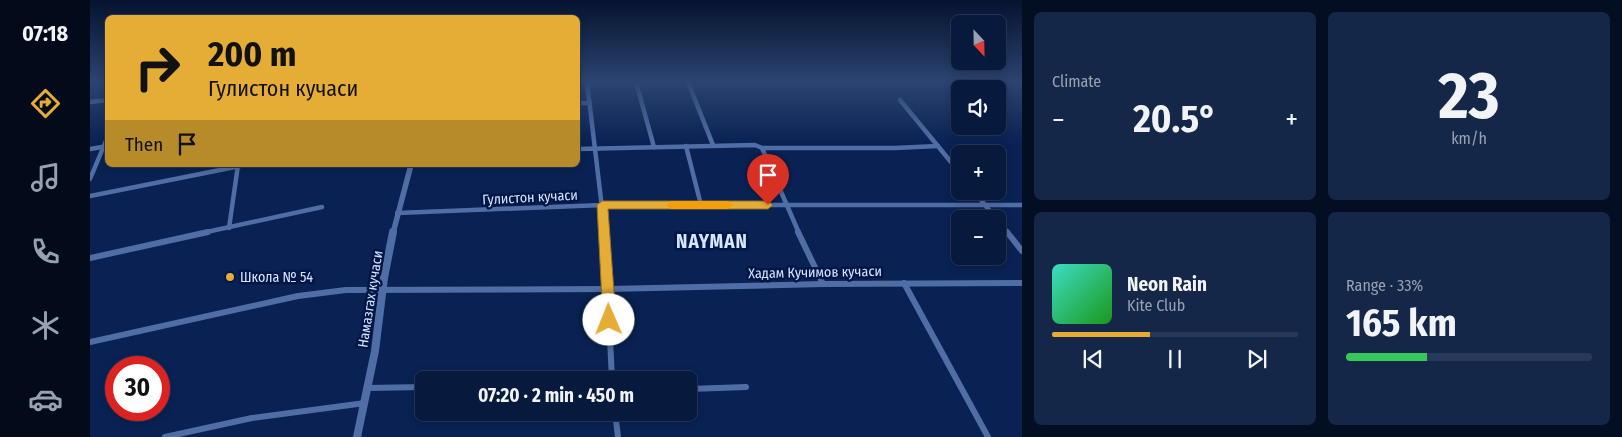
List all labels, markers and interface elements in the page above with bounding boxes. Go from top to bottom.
north arrow [951,15,1006,70]
map controls [951,15,1006,265]
text: 07:18 [22,20,68,47]
text: 200 m [208,33,296,75]
icon: right [125,35,190,100]
text: 23 [1439,57,1499,135]
text: Climate [1052,72,1101,91]
text: Гулистон кучаси [208,75,358,102]
button: sound [951,80,1006,135]
icon: directions [28,86,63,121]
text: 20.5° [1133,96,1217,142]
text: − [1052,103,1065,136]
text: + [1285,103,1298,136]
text: km/h [1451,129,1487,148]
icon: arrive [173,130,201,158]
text: Then [125,133,163,156]
button: + [951,145,1006,200]
pin [747,154,789,205]
icon: music [28,160,63,195]
icon: arrive [754,161,782,189]
street label: Гулистон кучаси [482,187,578,208]
button: − [951,210,1006,265]
district label: NAYMAN [676,230,748,253]
icon: phone [28,234,63,269]
street label: Намазгах кучаси [354,249,387,349]
street label: Хадам Кучимов кучаси [748,263,882,282]
place label: Школа № 54 [240,269,313,286]
marker: Школа № 54 [224,271,236,283]
text: Neon Rain [1127,273,1207,296]
text: Range · 33% [1346,276,1423,295]
position arrow [582,293,634,345]
text: Kite Club [1127,296,1185,315]
text: 165 km [1346,300,1457,346]
icon: climate [28,308,63,343]
icon: previous [1079,345,1107,373]
icon: pause [1161,345,1189,373]
icon: next [1243,345,1271,373]
speed limit sign: 30 [105,356,170,421]
icon: car [28,382,63,417]
text: 07:20 · 2 min · 450 m [478,384,634,407]

